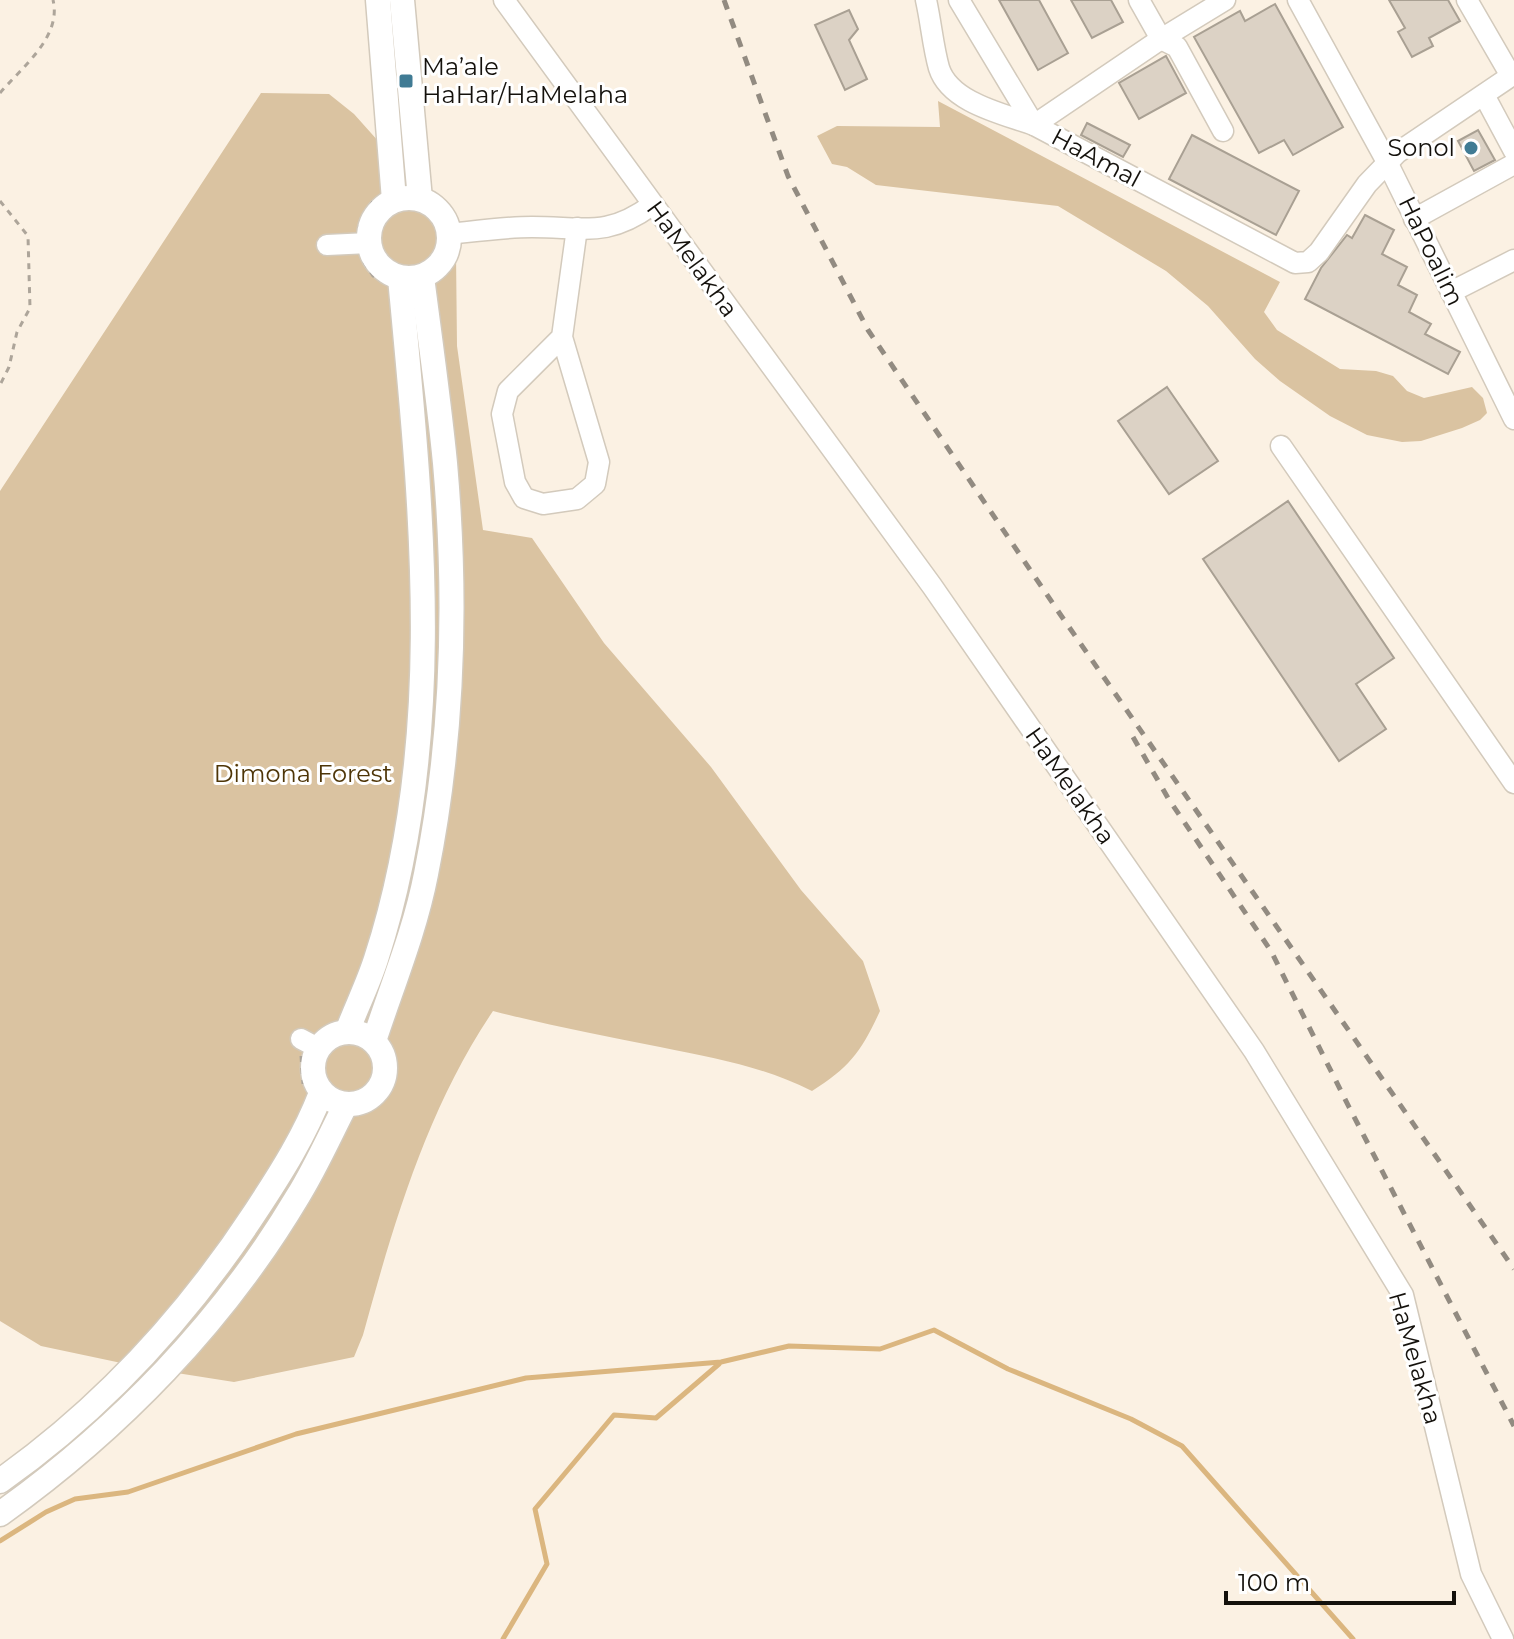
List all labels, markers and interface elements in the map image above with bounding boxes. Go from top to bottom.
place label: Ma’ale HaHar/HaMelaha [422,52,628,109]
marker: Ma’ale HaHar/HaMelaha [397,72,415,90]
street label: HaAmal [1047,122,1146,193]
place label: Sonol [1387,133,1455,162]
marker: Sonol [1462,139,1480,157]
street label: HaPoalim [1393,191,1470,310]
street label: HaMelakha [641,195,744,322]
street label: HaMelakha [1019,722,1121,850]
park label: Dimona Forest [214,759,393,788]
street label: HaMelakha [1383,1288,1448,1427]
scale bar [1226,1555,1454,1605]
text: 100 m [1238,1568,1310,1597]

